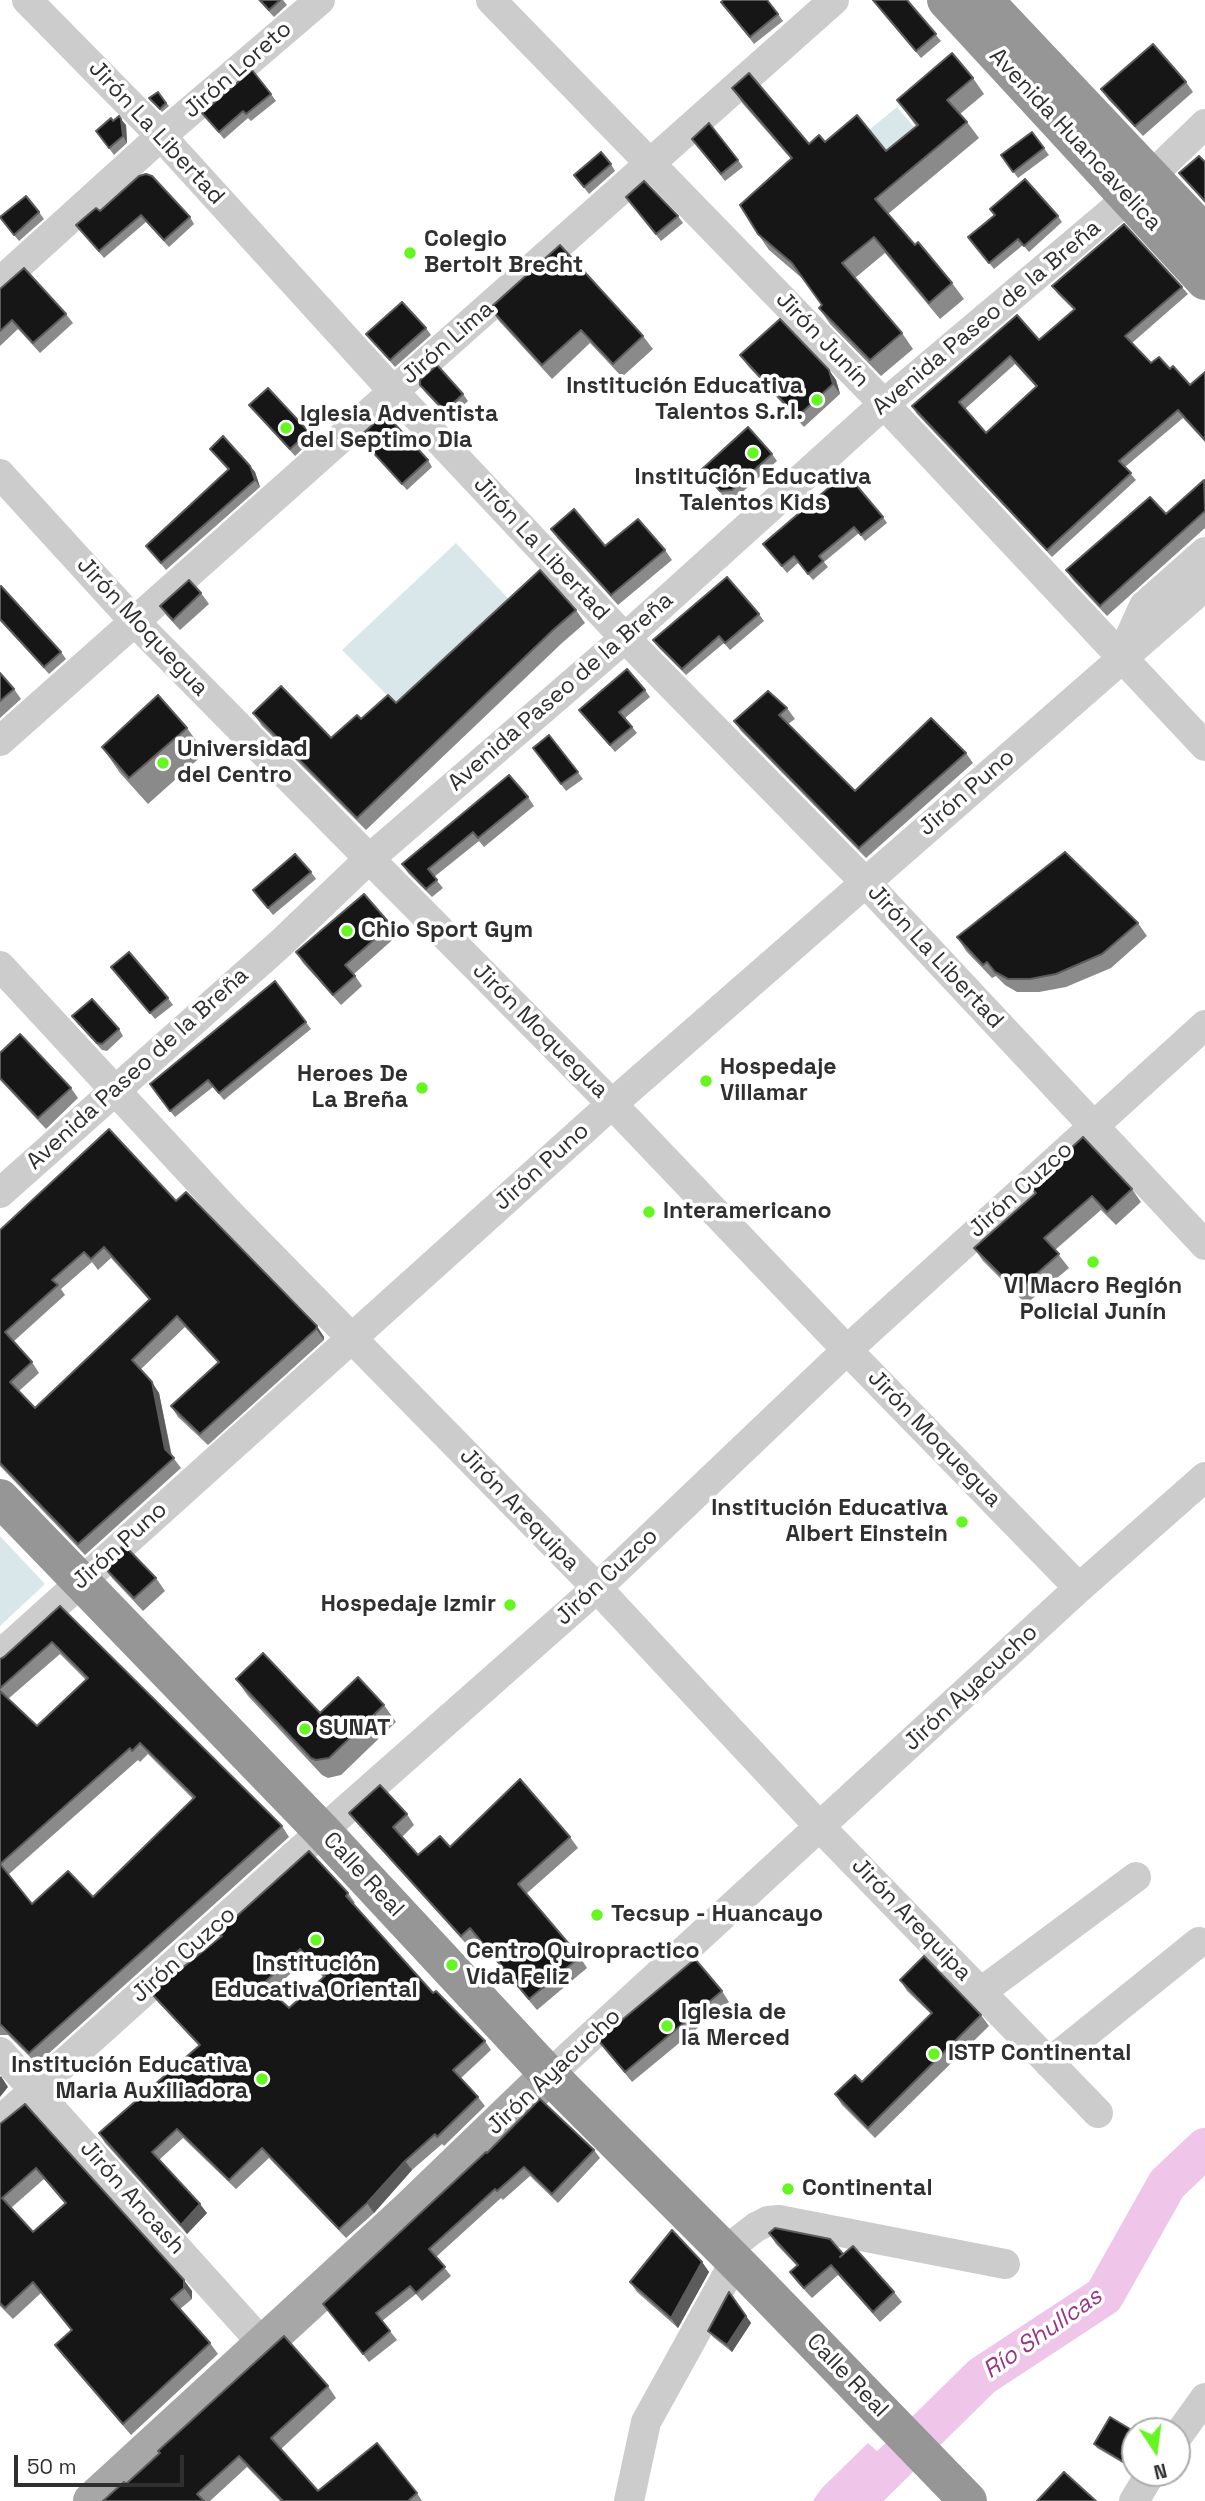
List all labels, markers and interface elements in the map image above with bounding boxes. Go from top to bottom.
street label: Jirón Loreto [178,16,298,124]
street label: Avenida Huancavelica [983,43,1167,237]
street label: Jirón La Libertad [82,55,230,211]
street label: Avenida Paseo de la Breña [867,214,1107,422]
place label: Colegio Bertolt Brecht [424,226,583,280]
marker: Colegio Bertolt Brecht [402,245,418,261]
street label: Jirón Junín [769,286,875,394]
street label: Jirón Lima [396,296,500,390]
place label: Institución Educativa Talentos S.r.l. [566,373,803,427]
marker: Institución Educativa Talentos S.r.l. [809,392,825,408]
place label: Iglesia Adventista del Septimo Dia [300,401,498,455]
marker: Iglesia Adventista del Septimo Dia [278,420,294,436]
marker: Institución Educativa Talentos Kids [745,445,761,461]
place label: Institución Educativa Talentos Kids [635,464,871,518]
street label: Jirón La Libertad [467,471,615,627]
street label: Jirón Moquegua [70,552,214,702]
street label: Avenida Paseo de la Breña [443,587,679,797]
place label: Universidad del Centro [177,736,308,790]
street label: Jirón Puno [913,744,1021,842]
marker: Universidad del Centro [155,755,171,771]
street label: Jirón La Libertad [861,879,1009,1035]
place label: Chio Sport Gym [361,917,533,945]
marker: Chio Sport Gym [339,923,355,939]
street label: Jirón Moquegua [466,957,614,1105]
street label: Avenida Paseo de la Breña [21,962,255,1176]
place label: Hospedaje Villamar [720,1054,837,1108]
place label: Heroes De La Breña [297,1061,408,1115]
marker: Hospedaje Villamar [698,1073,714,1089]
marker: Heroes De La Breña [414,1080,430,1096]
street label: Jirón Puno [489,1117,595,1217]
street label: Jirón Cuzco [963,1136,1079,1244]
place label: Interamericano [663,1198,832,1226]
marker: Interamericano [641,1204,657,1220]
marker: VI Macro Región Policial Junín [1085,1254,1101,1270]
place label: VI Macro Región Policial Junín [1004,1273,1182,1327]
street label: Jirón Moquegua [861,1365,1007,1513]
street label: Jirón Arequipa [453,1443,585,1577]
place label: Institución Educativa Albert Einstein [711,1495,948,1549]
street label: Jirón Puno [67,1496,173,1596]
marker: Institución Educativa Albert Einstein [954,1514,970,1530]
street label: Jirón Cuzco [550,1523,664,1631]
place label: Hospedaje Izmir [321,1591,496,1619]
marker: Hospedaje Izmir [502,1597,518,1613]
street label: Jirón Ayacucho [898,1619,1044,1757]
place label: SUNAT [319,1715,390,1743]
marker: SUNAT [297,1721,313,1737]
street label: Calle Real [317,1827,409,1923]
street label: Jirón Arequipa [845,1853,977,1987]
street label: Jirón Cuzco [126,1901,242,2009]
place label: Tecsup - Huancayo [611,1901,823,1929]
marker: Tecsup - Huancayo [589,1907,605,1923]
marker: Institución Educativa Oriental [308,1932,324,1948]
place label: Centro Quiropractico Vida Feliz [466,1938,699,1992]
place label: Institución Educativa Oriental [214,1951,418,2005]
marker: Centro Quiropractico Vida Feliz [444,1957,460,1973]
place label: Iglesia de la Merced [681,1999,790,2053]
street label: Jirón Ayacucho [481,2003,627,2141]
marker: Iglesia de la Merced [659,2018,675,2034]
place label: ISTP Continental [948,2040,1131,2068]
marker: ISTP Continental [926,2046,942,2062]
place label: Institución Educativa Maria Auxiliadora [11,2052,248,2106]
marker: Institución Educativa Maria Auxiliadora [254,2071,270,2087]
street label: Jirón Ancash [74,2135,190,2261]
place label: Continental [802,2175,933,2203]
marker: Continental [780,2181,796,2197]
water label: Río Shullcas [978,2283,1108,2385]
street label: Calle Real [800,2328,894,2424]
north arrow [1121,2417,1191,2487]
scale bar [18,2442,187,2486]
text: 50 m [27,2453,77,2480]
text: N [1151,2457,1169,2485]

